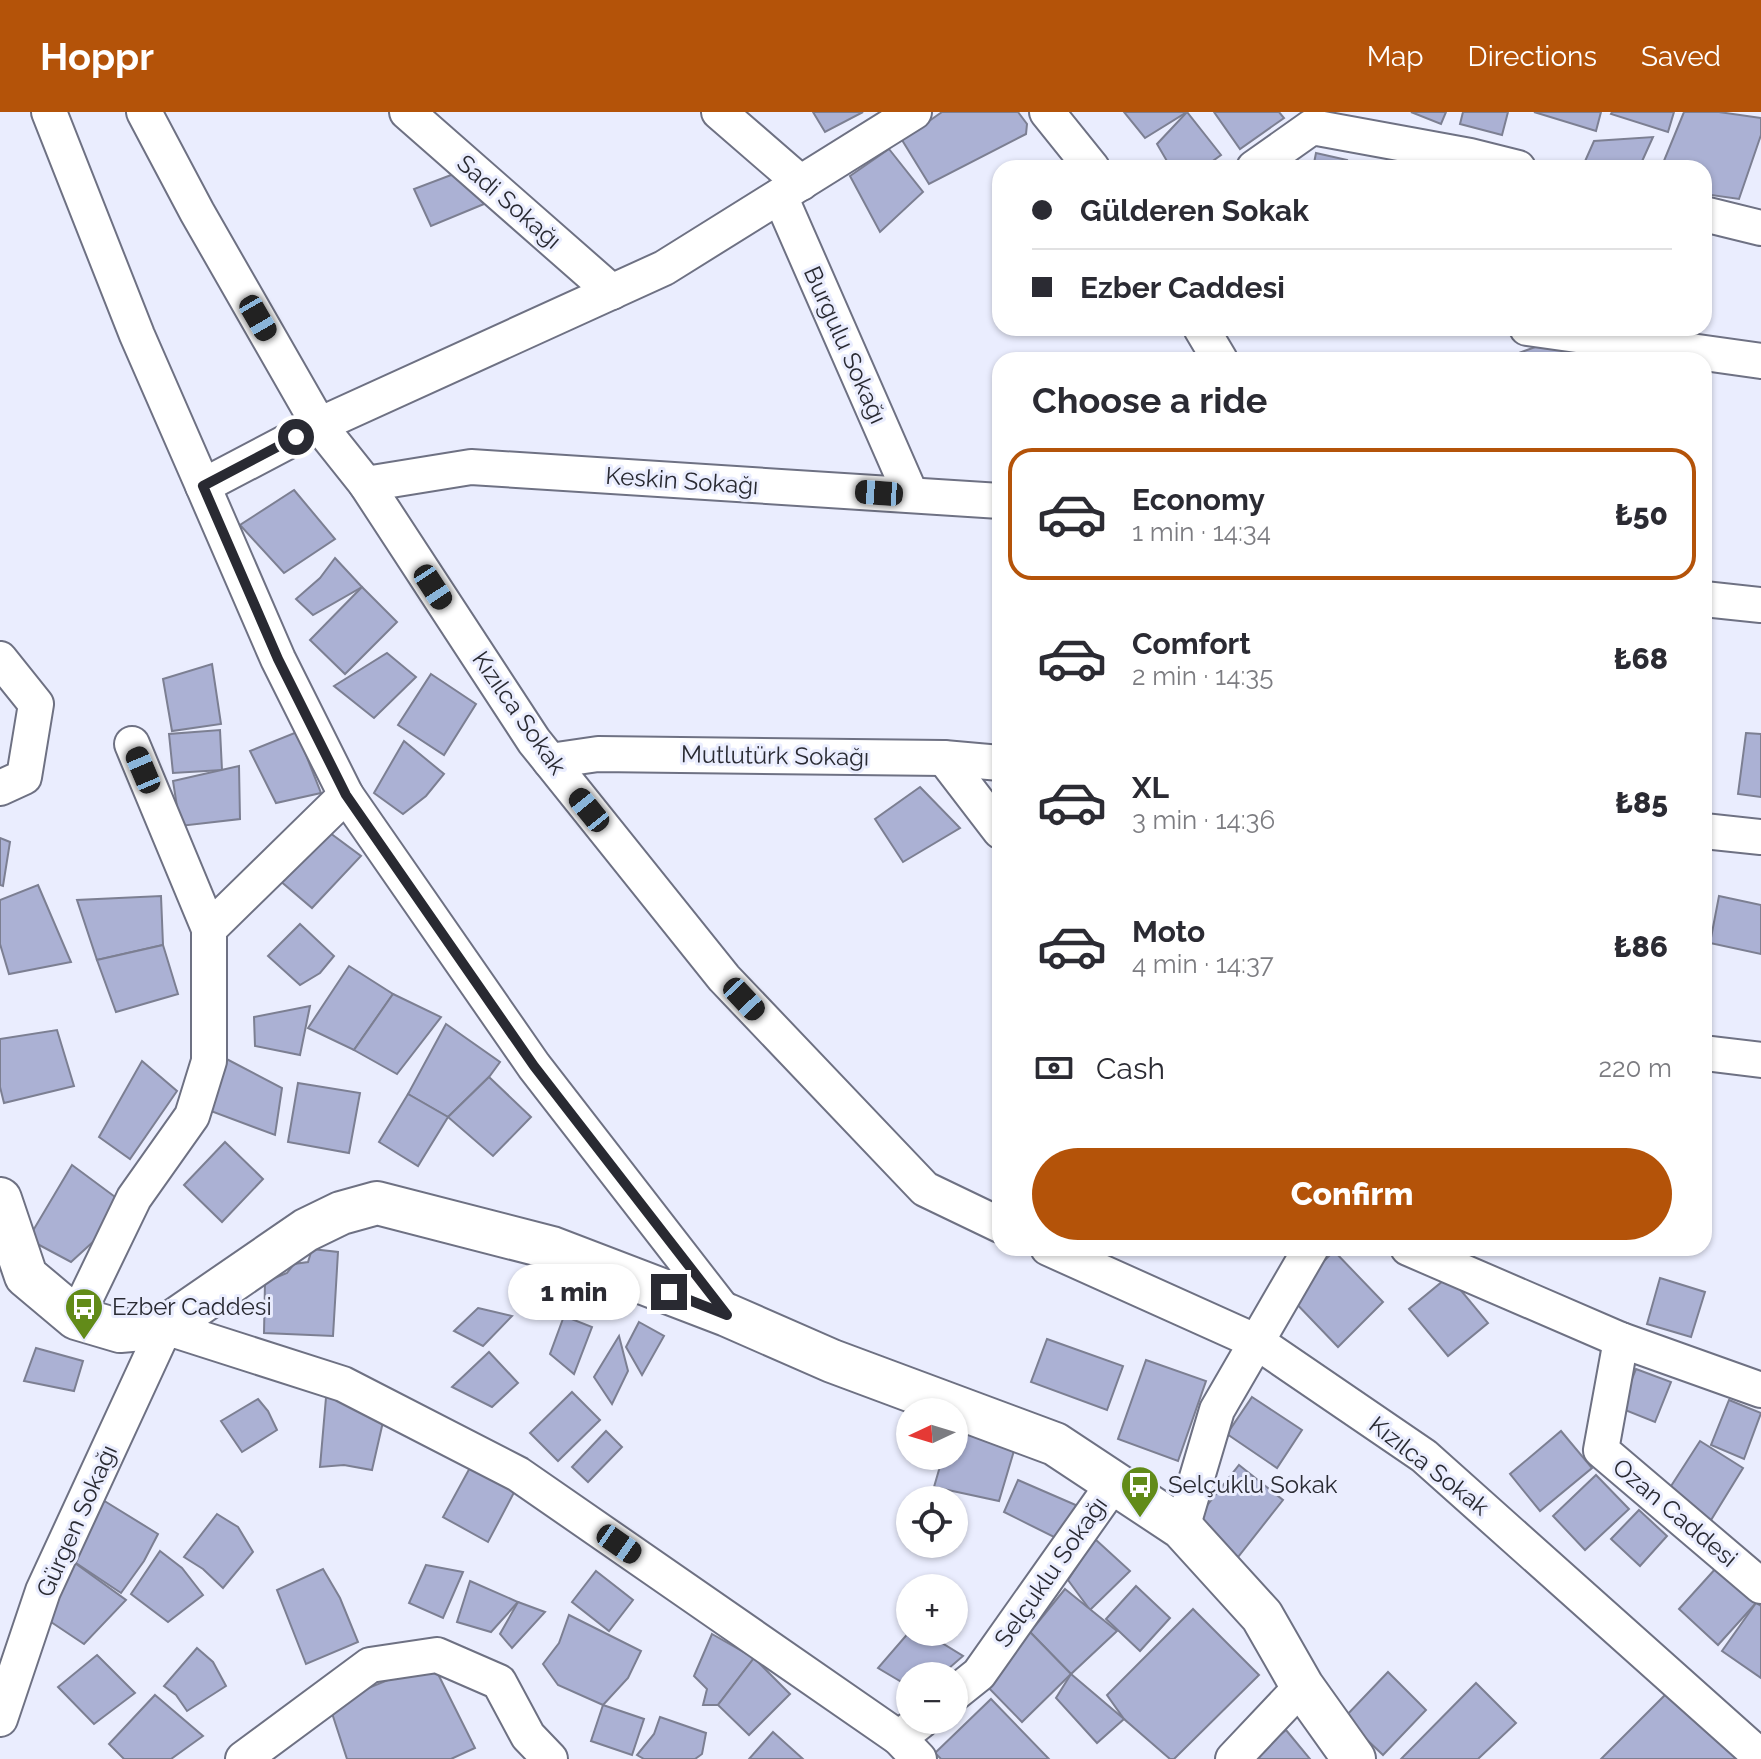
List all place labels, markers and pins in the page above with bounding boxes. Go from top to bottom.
bus stop icon: Ezber Caddesi [63,1286,105,1341]
place label: Ezber Caddesi [112,1292,272,1321]
bus stop icon: Selçuklu Sokak [1119,1464,1161,1519]
place label: Selçuklu Sokak [1168,1470,1338,1499]

